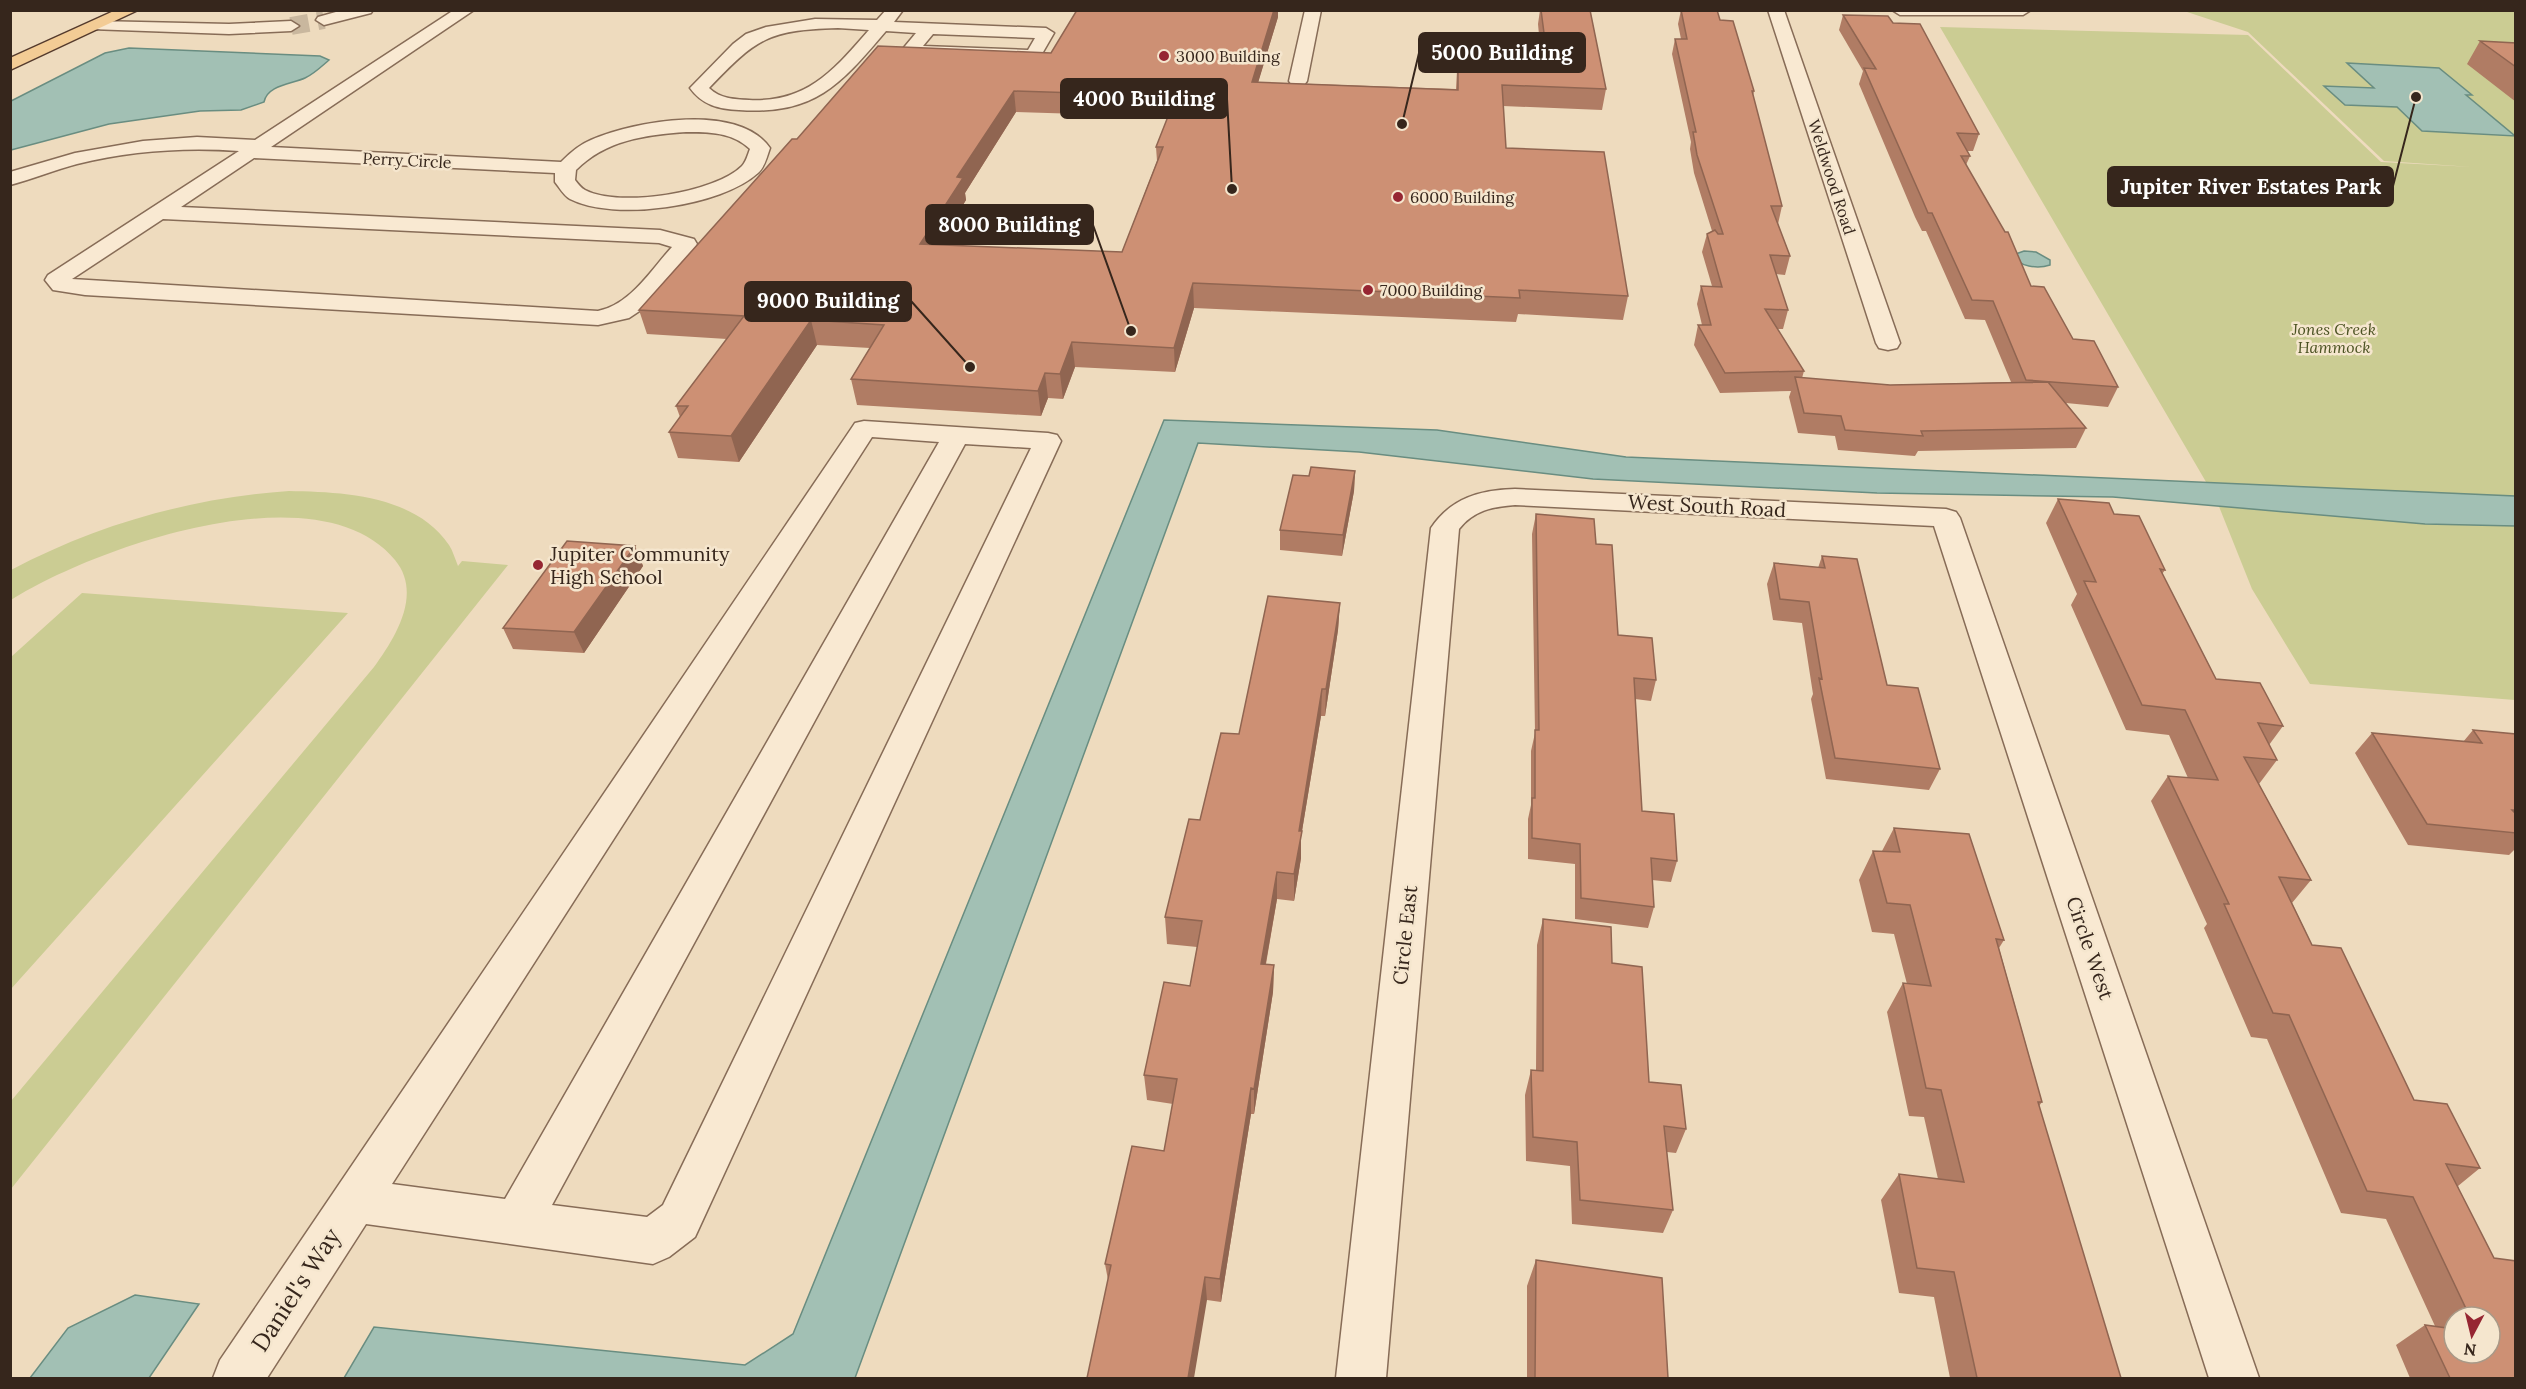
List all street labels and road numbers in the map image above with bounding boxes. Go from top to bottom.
street label: Weldwood Road [1804,117,1860,238]
street label: Perry Circle [362,148,452,172]
street label: West South Road [1627,489,1787,522]
street label: Circle East [1387,884,1422,986]
street label: Circle West [2061,893,2120,1003]
street label: Daniel's Way [244,1222,347,1357]

